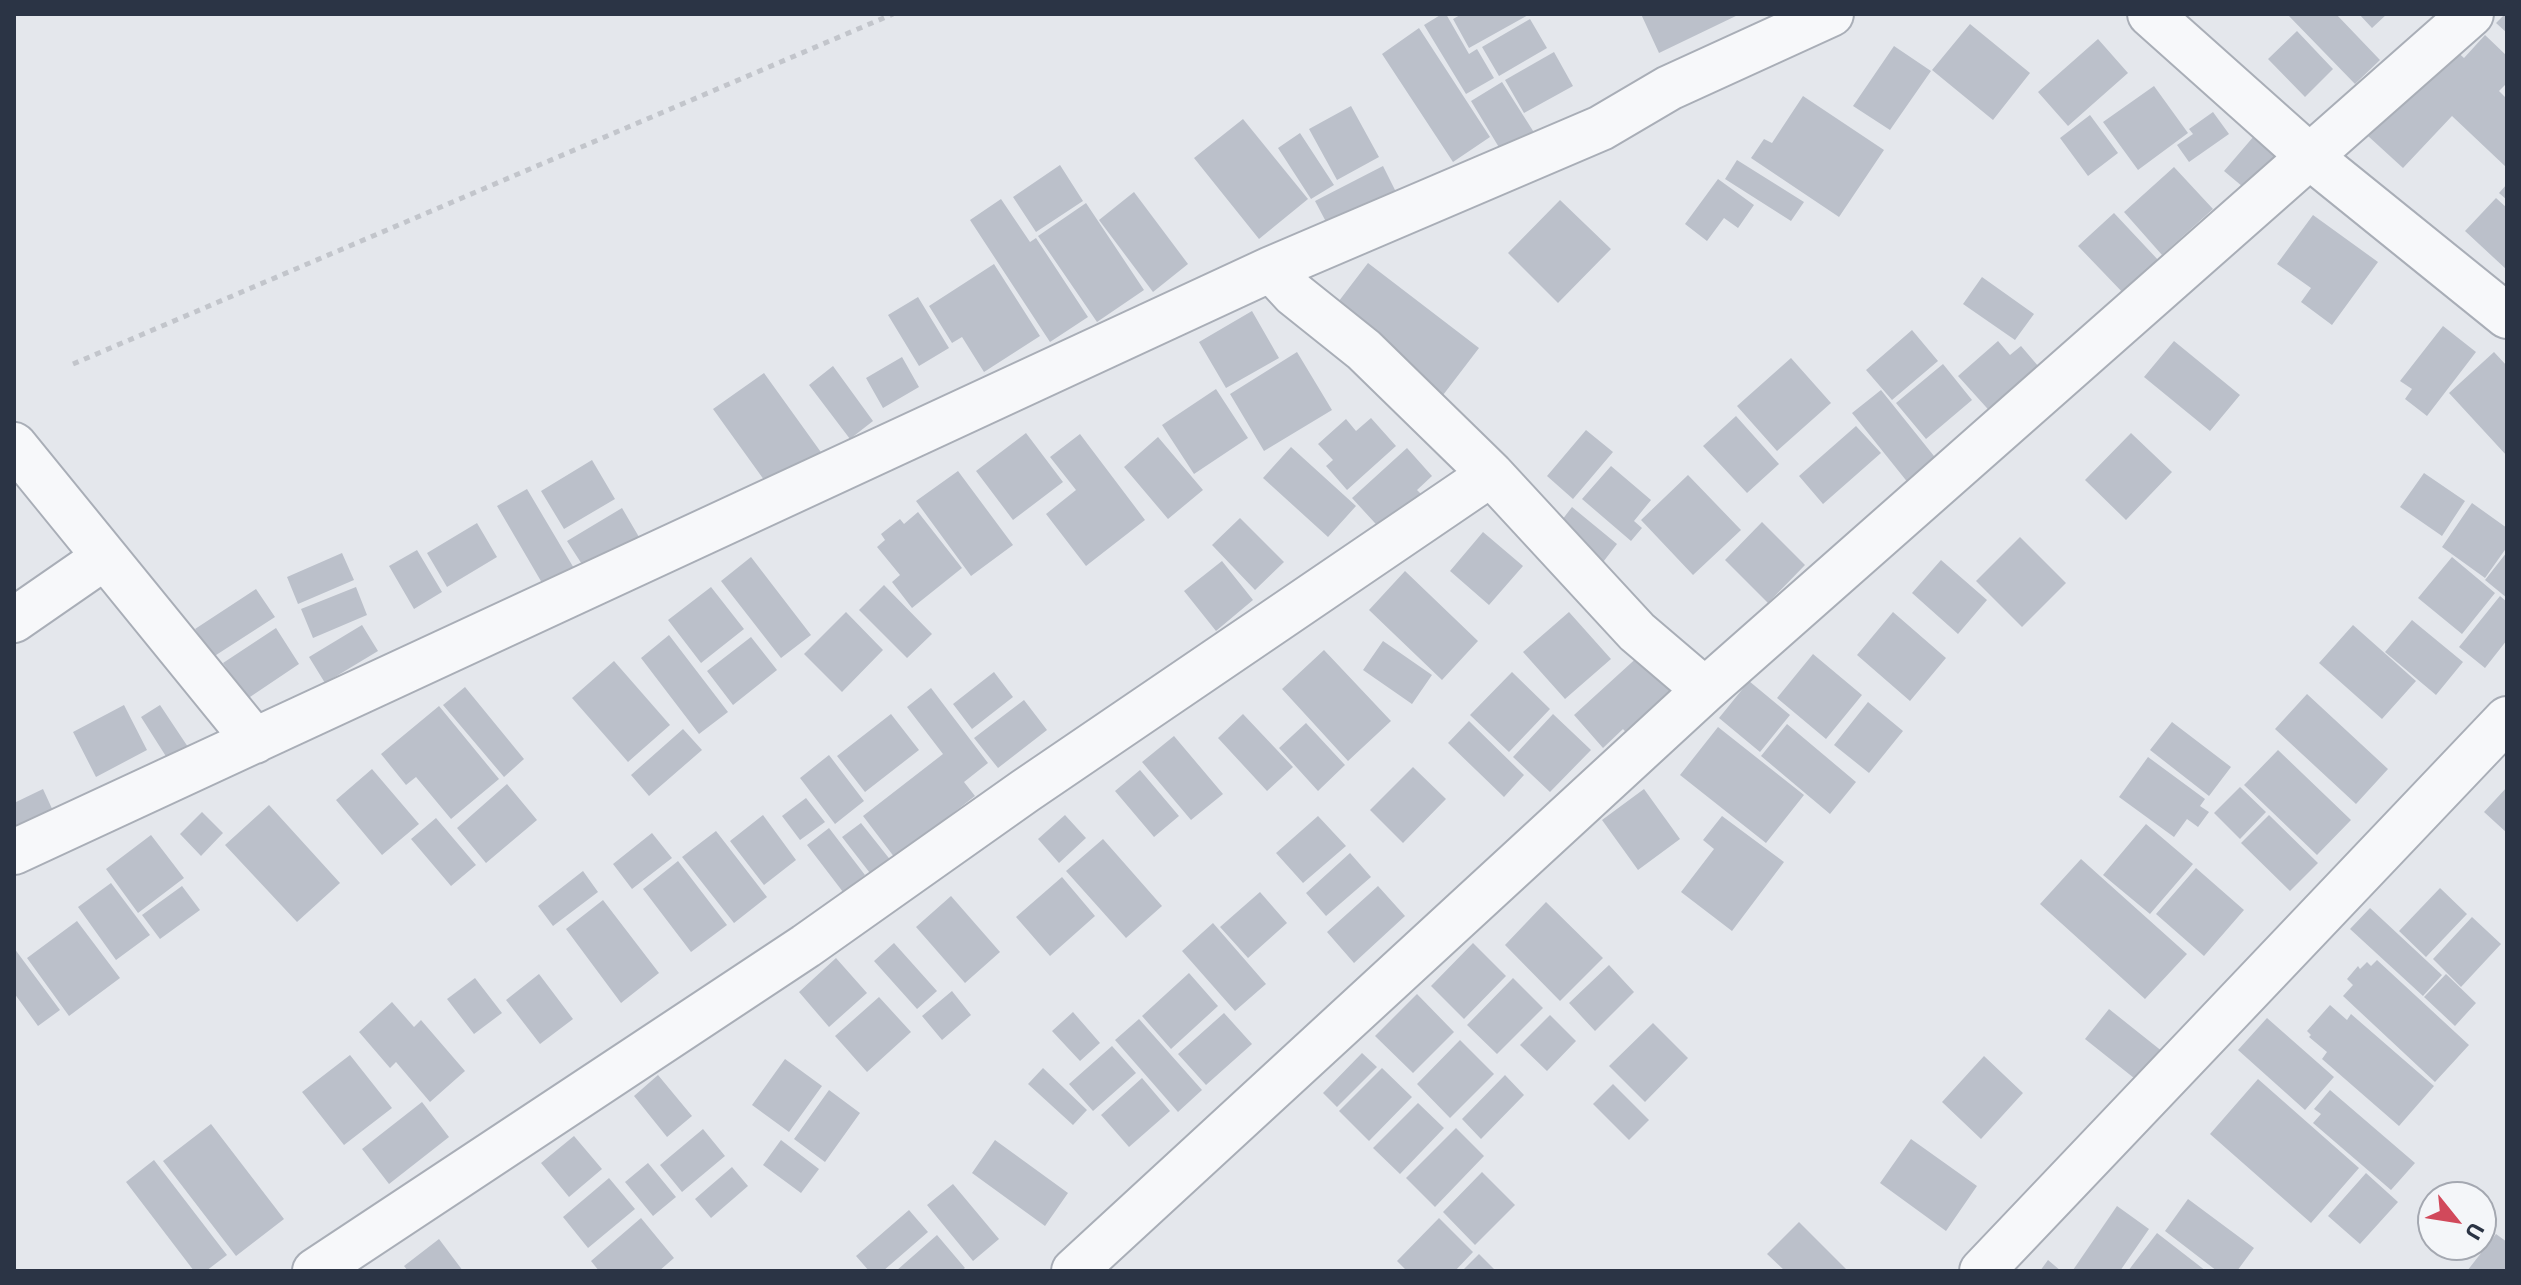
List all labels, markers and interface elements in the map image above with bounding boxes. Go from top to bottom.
north arrow [2417,1181,2497,1261]
text: U [2461,1219,2491,1245]

